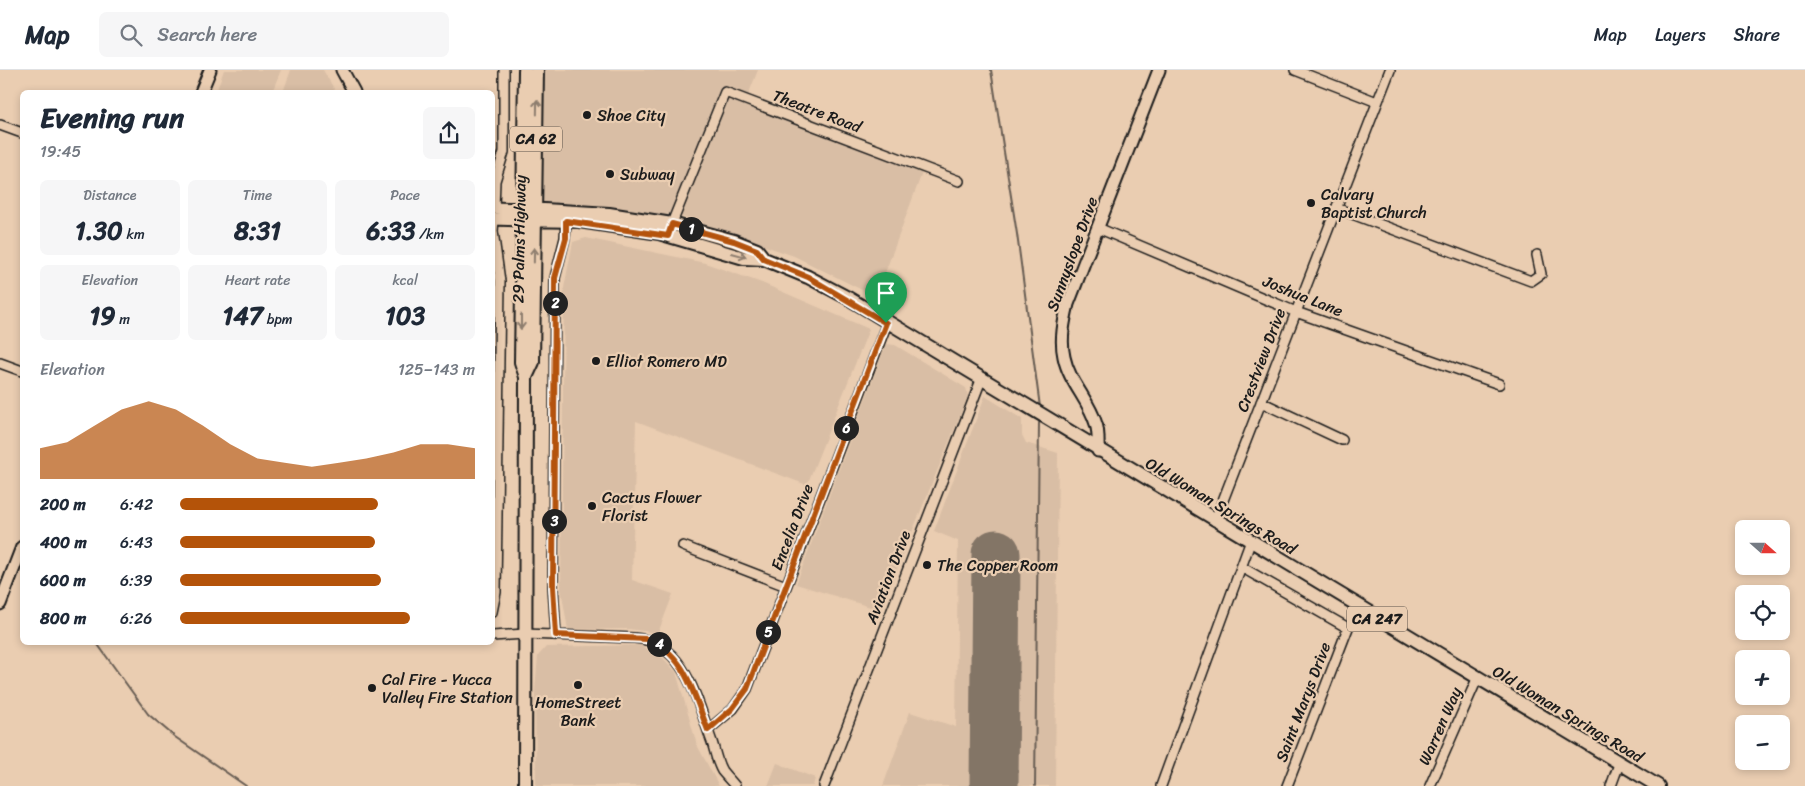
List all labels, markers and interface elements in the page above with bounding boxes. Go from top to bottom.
search box [99,12,449,57]
text: Map [25,14,69,56]
text: Search here [157,18,257,51]
text: Map [1594,19,1627,51]
text: Layers [1655,19,1706,51]
text: Share [1734,19,1780,51]
icon: search [117,21,145,49]
street label: Theatre Road [768,81,867,142]
text: Evening run [40,93,184,142]
one-way arrow [532,100,542,116]
place label: Shoe City [597,101,666,130]
button: share [423,107,475,159]
marker: Shoe City [581,109,593,121]
road number: CA 62 [510,126,562,152]
text: 19:45 [40,137,81,166]
place label: Subway [620,160,675,189]
marker: Subway [604,168,616,180]
street label: 29 Palms Highway [503,174,535,303]
place label: Calvary Baptist Church [1321,180,1427,227]
text: Distance [83,183,136,208]
text: Time [243,183,272,208]
text: Pace [390,183,420,208]
street label: Sunnyslope Drive [1038,192,1106,316]
marker: Calvary Baptist Church [1305,197,1317,209]
text: 1.30 [75,208,123,253]
text: 8:31 [234,208,281,253]
text: 6:33 [366,208,415,253]
pin: 1 [678,216,704,242]
text: 1 [688,217,695,242]
text: km [123,222,145,247]
text: /km [415,222,444,247]
one-way arrow [530,247,539,263]
one-way arrow [730,251,746,261]
street label: Joshua Lane [1257,266,1348,325]
text: Elevation [81,268,138,293]
text: Heart rate [225,268,290,293]
text: kcal [392,268,418,293]
pin [865,272,907,323]
icon: arrive [872,279,900,307]
pin: 2 [542,290,568,316]
text: 2 [551,291,560,316]
text: 19 [90,293,116,338]
text: 147 [222,293,263,338]
text: 103 [385,293,425,338]
street label: Crestview Drive [1228,304,1294,416]
text: m [116,307,130,332]
text: bpm [263,307,293,332]
one-way arrow [517,313,526,329]
place label: Elliot Romero MD [606,347,727,376]
text: Elevation [40,355,105,384]
text: 125–143 m [398,355,475,384]
marker: Elliot Romero MD [590,355,602,367]
pin: 6 [834,416,858,440]
text: 6 [843,416,850,441]
street label: Old Woman Springs Road [1140,449,1304,564]
street label: Encelia Drive [762,479,822,575]
place label: Cactus Flower Florist [602,483,703,530]
text: 200 m [40,490,86,519]
text: 6:42 [120,490,153,519]
marker: Cactus Flower Florist [586,500,598,512]
pin: 3 [542,508,566,534]
text: 3 [551,509,558,534]
north arrow [1735,520,1790,575]
map controls [1735,520,1790,770]
street label: Aviation Drive [856,526,919,629]
text: 400 m [40,528,87,557]
text: 6:43 [120,528,153,557]
place label: The Copper Room [937,551,1058,580]
marker: The Copper Room [921,559,933,571]
text: 600 m [40,566,86,595]
text: 6:39 [120,566,153,595]
button: locate [1735,585,1790,640]
text: 800 m [40,604,86,633]
text: 6:26 [120,604,152,633]
road number: CA 247 [1347,606,1407,632]
pin: 5 [756,620,780,644]
text: 5 [764,620,773,645]
pin: 4 [646,632,672,656]
text: 4 [655,632,664,657]
street label: Saint Marys Drive [1267,638,1339,766]
button: + [1735,650,1790,705]
street label: Old Woman Springs Road [1487,657,1651,772]
place label: Cal Fire - Yucca Valley Fire Station [382,665,513,712]
marker: HomeStreet Bank [572,679,584,691]
street label: Warren Way [1410,681,1470,770]
marker: Cal Fire - Yucca Valley Fire Station [366,682,378,694]
place label: HomeStreet Bank [535,688,621,735]
button: − [1735,715,1790,770]

